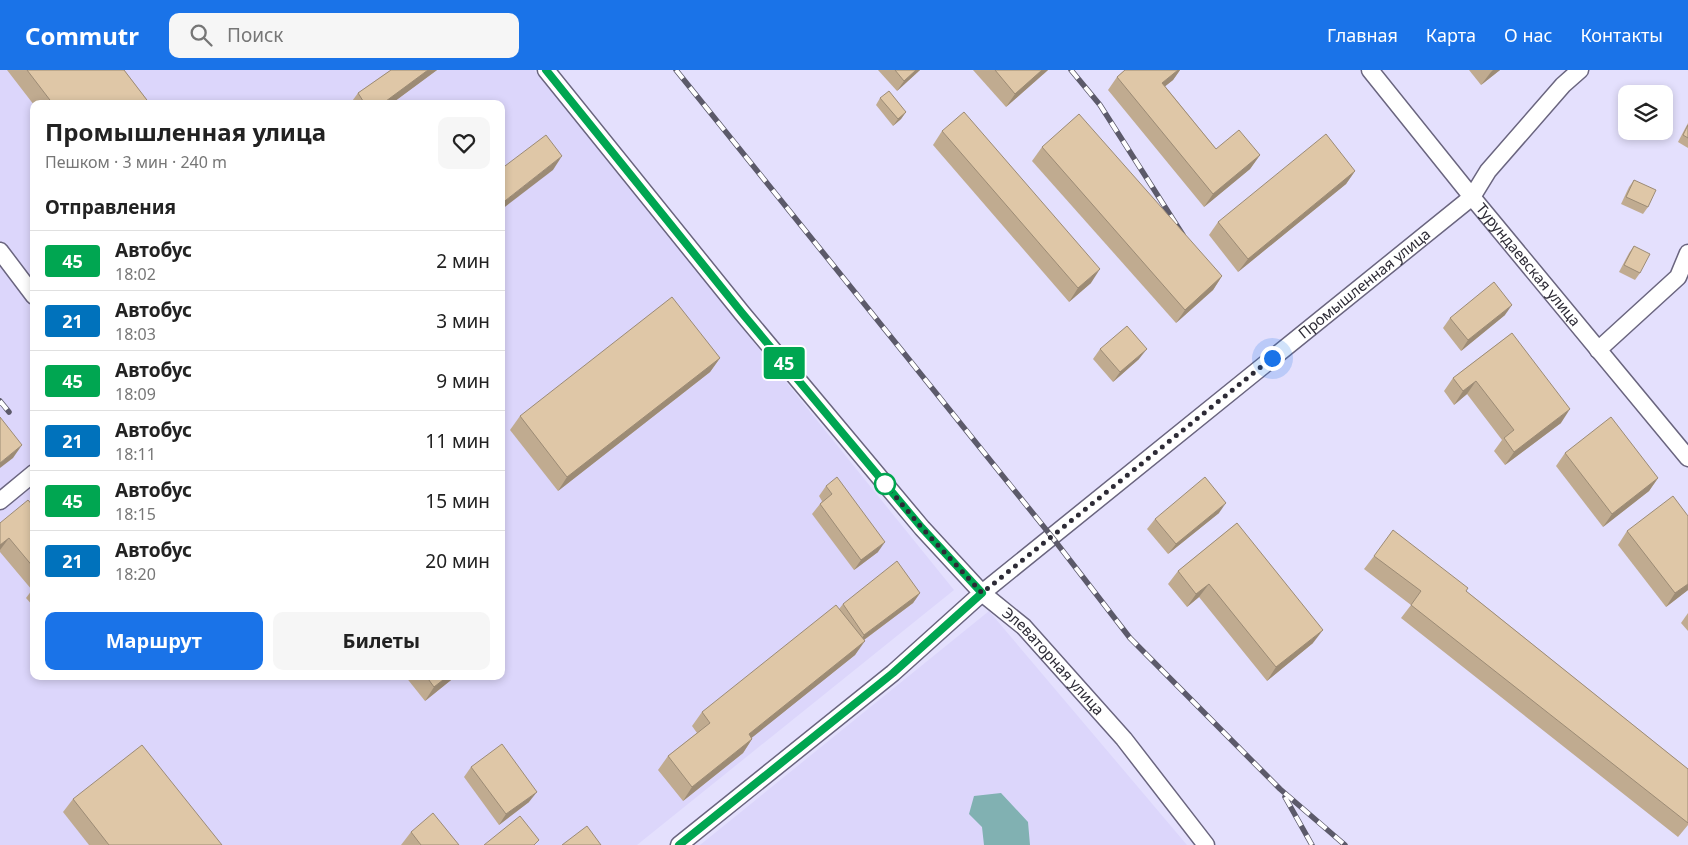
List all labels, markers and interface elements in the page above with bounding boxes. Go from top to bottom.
search box [169,13,519,58]
text: Commutr [25,19,139,52]
icon: search [187,21,215,49]
text: Поиск [227,22,283,48]
text: Главная [1327,23,1398,47]
text: Карта [1426,23,1476,47]
text: О нас [1504,23,1552,47]
text: Контакты [1580,23,1663,47]
map controls [1618,85,1673,140]
button: layers [1618,85,1673,140]
text: Промышленная улица [45,115,326,148]
button: heart [438,117,490,169]
text: Пешком · 3 мин · 240 m [45,151,227,173]
text: Отправления [45,194,176,220]
street label: Турундаевская улица [1472,199,1586,330]
street label: Промышленная улица [1294,224,1434,343]
text: Автобус [115,237,192,263]
text: 2 мин [436,248,490,274]
text: 45 [62,249,83,273]
text: 18:02 [115,263,156,285]
text: Автобус [115,297,192,323]
text: 3 мин [436,308,490,334]
text: 21 [62,309,83,333]
text: 18:03 [115,323,156,345]
your location [1260,346,1285,371]
line badge: 45 [762,347,806,379]
text: 45 [774,351,794,375]
text: Автобус [115,357,192,383]
text: 9 мин [436,368,490,394]
text: 45 [62,369,83,393]
text: 18:09 [115,383,156,405]
text: Автобус [115,417,192,443]
text: 11 мин [425,428,490,454]
text: 21 [62,429,83,453]
text: 18:11 [115,443,156,465]
unlabelled marker [874,473,896,495]
text: Автобус [115,477,192,503]
text: 15 мин [425,488,490,514]
text: 45 [62,489,83,513]
text: 18:15 [115,503,156,525]
text: Автобус [115,537,192,563]
text: 20 мин [425,548,490,574]
text: 21 [62,549,83,573]
text: 18:20 [115,563,156,585]
street label: Элеваторная улица [998,602,1109,719]
button: Маршрут [45,612,263,670]
button: Билеты [273,612,490,670]

